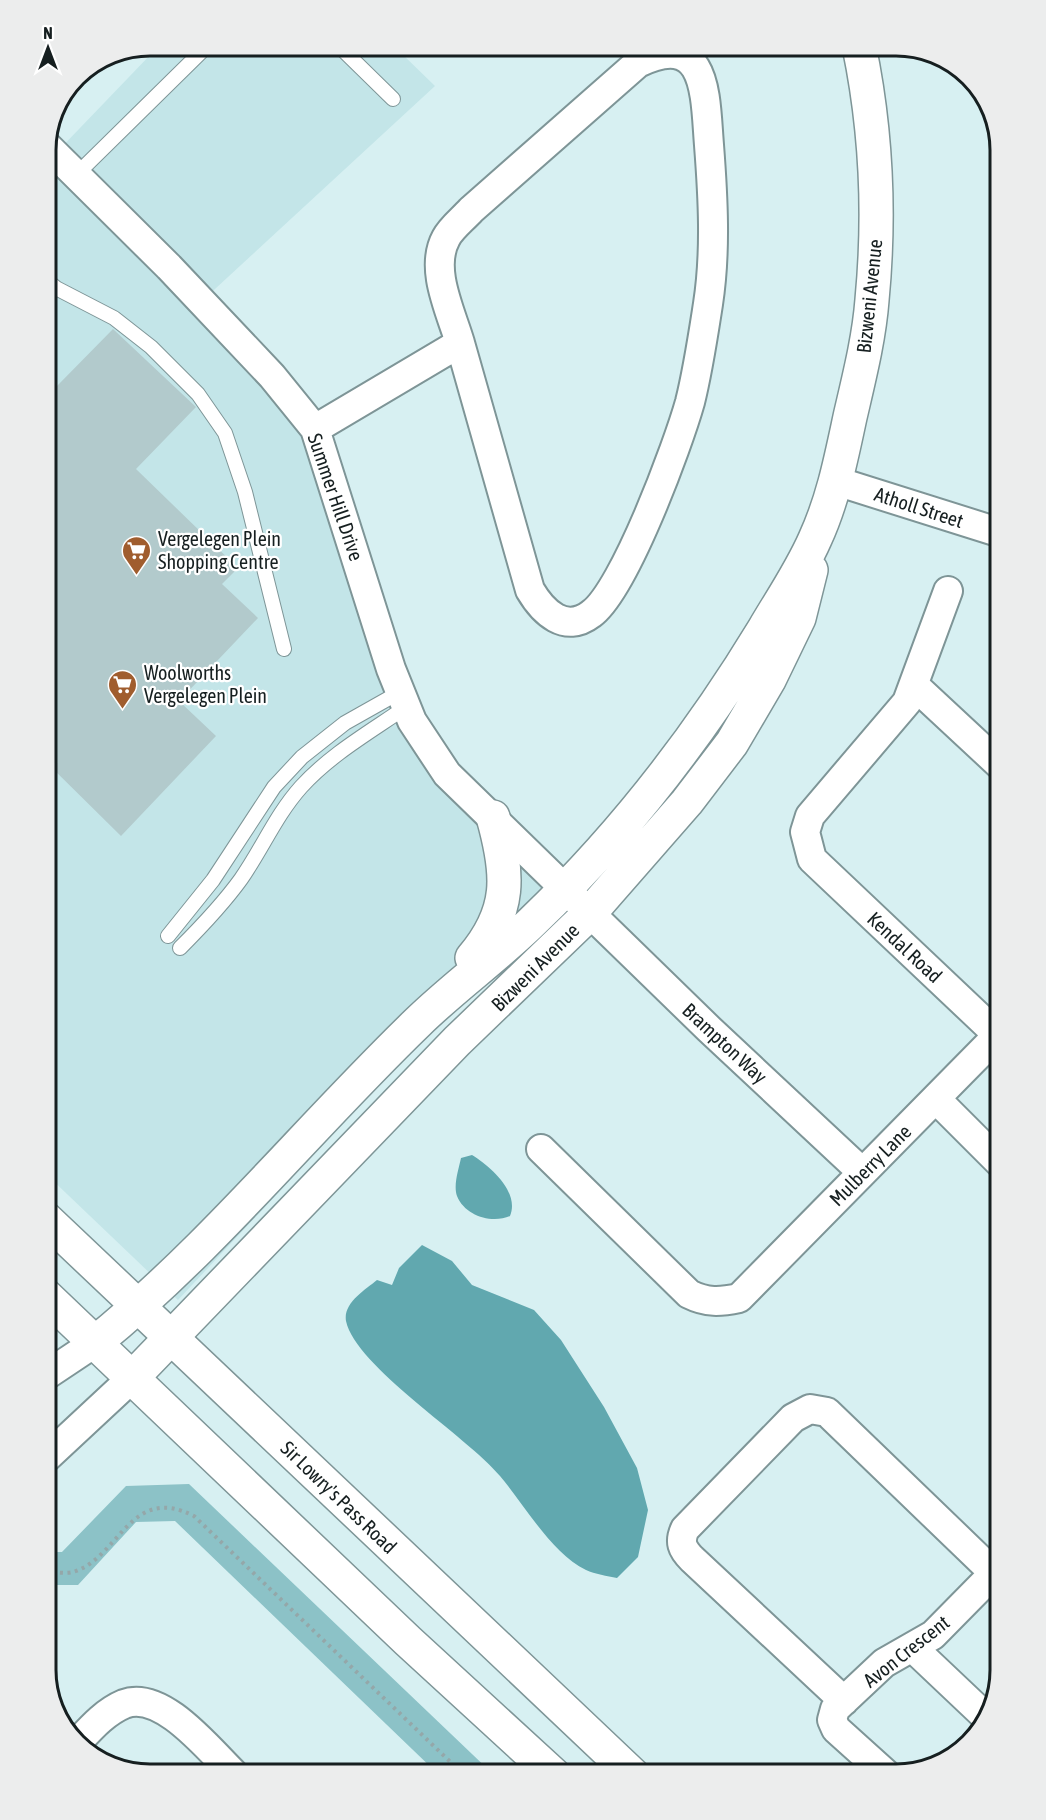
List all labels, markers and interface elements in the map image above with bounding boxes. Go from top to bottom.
north arrow [18,18,78,78]
text: N [43,24,53,42]
street label: Bizweni Avenue [852,238,886,354]
street label: Summer Hill Drive [303,430,369,564]
street label: Atholl Street [872,482,966,532]
place label: Vergelegen Plein Shopping Centre [158,527,281,573]
supermarket icon: Vergelegen Plein Shopping Centre [121,534,153,576]
place label: Woolworths Vergelegen Plein [144,661,267,707]
supermarket icon: Woolworths Vergelegen Plein [107,668,139,710]
street label: Kendal Road [863,907,947,987]
street label: Bizweni Avenue [486,918,584,1016]
street label: Brampton Way [678,998,772,1088]
street label: Mulberry Lane [825,1120,915,1210]
street label: Sir Lowry's Pass Road [277,1436,401,1558]
street label: Avon Crescent [858,1610,954,1692]

